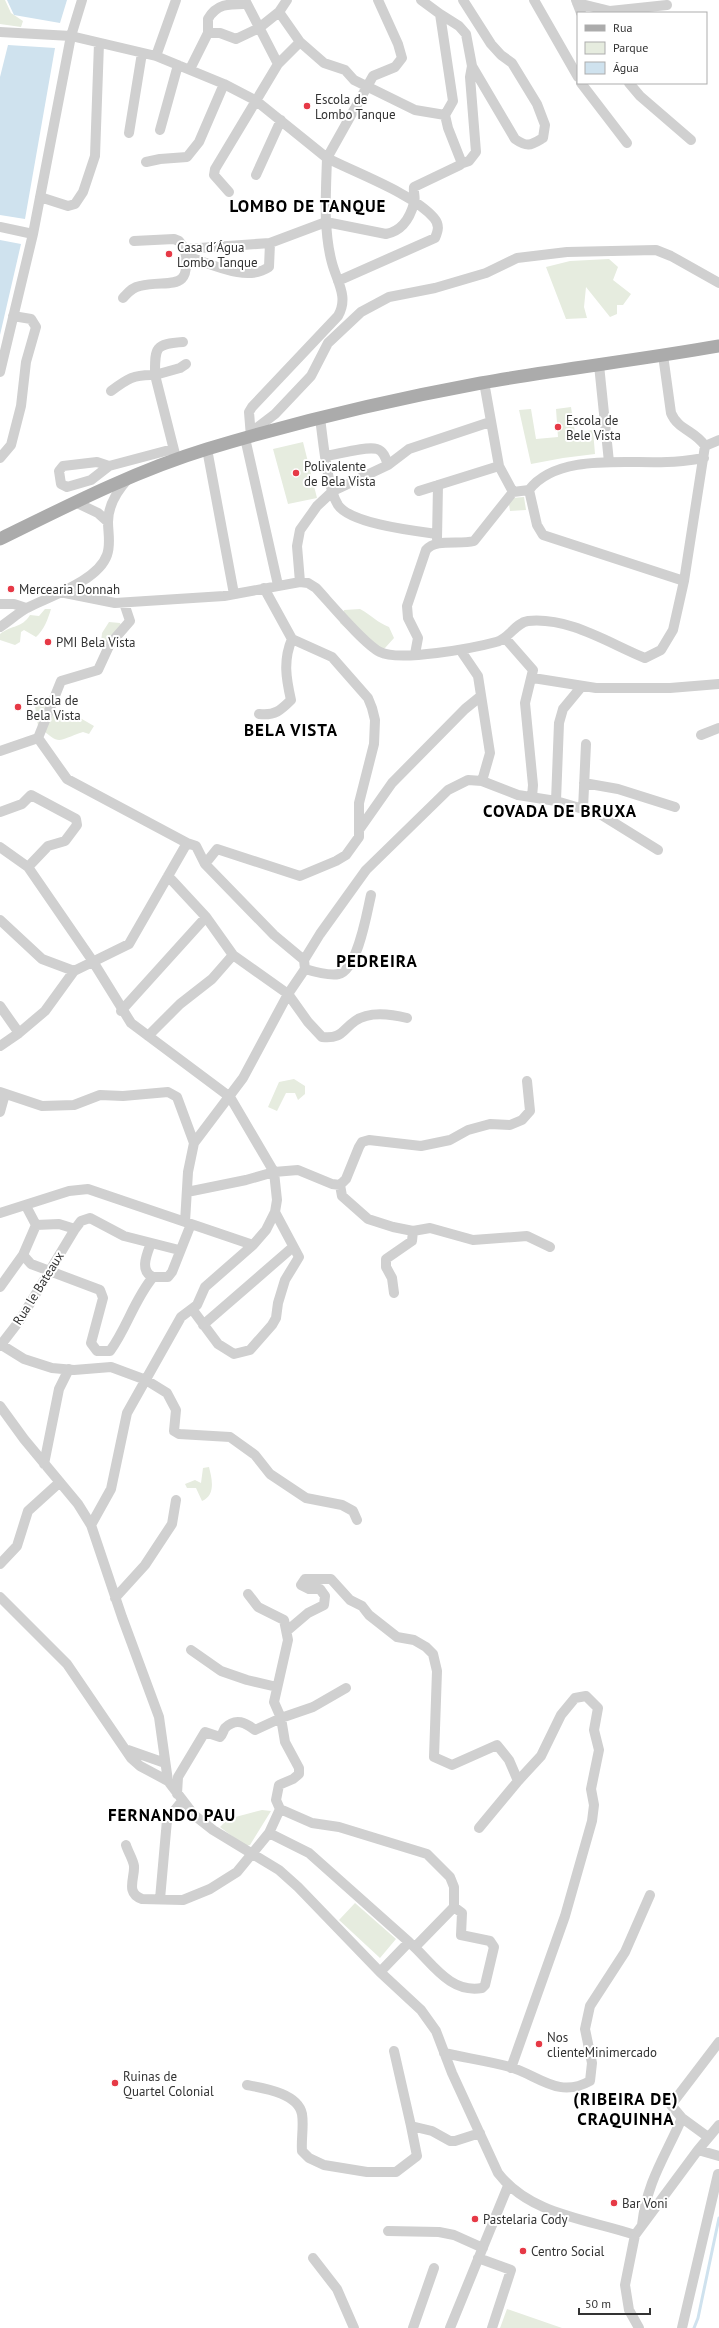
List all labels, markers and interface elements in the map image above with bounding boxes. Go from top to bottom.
legend [577,12,707,84]
text: Rua [613,20,632,35]
text: Parque [613,40,648,55]
text: Água [613,60,639,75]
place label: Escola de Lombo Tanque [315,91,396,123]
marker: Escola de Lombo Tanque [302,101,312,111]
district label: LOMBO DE TANQUE [230,195,386,217]
place label: Casa d´Água Lombo Tanque [177,239,258,271]
marker: Casa d´Água Lombo Tanque [164,249,174,259]
place label: Escola de Bele Vista [566,412,621,444]
marker: Escola de Bele Vista [553,422,563,432]
place label: Polivalente de Bela Vista [304,458,376,490]
marker: Polivalente de Bela Vista [291,468,301,478]
place label: Mercearia Donnah [19,581,120,598]
marker: Mercearia Donnah [6,584,16,594]
place label: PMI Bela Vista [56,634,136,651]
marker: PMI Bela Vista [43,637,53,647]
place label: Escola de Bela Vista [26,692,81,724]
marker: Escola de Bela Vista [13,702,23,712]
district label: BELA VISTA [244,719,338,741]
district label: COVADA DE BRUXA [483,800,637,822]
district label: PEDREIRA [336,950,418,972]
street label: Rua le Bateaux [9,1248,68,1328]
district label: FERNANDO PAU [108,1804,236,1826]
place label: Nos clienteMinimercado [547,2029,657,2061]
marker: Nos clienteMinimercado [534,2039,544,2049]
place label: Ruinas de Quartel Colonial [123,2068,214,2100]
marker: Ruinas de Quartel Colonial [110,2078,120,2088]
district label: (RIBEIRA DE) CRAQUINHA [573,2088,679,2130]
place label: Bar Voni [622,2195,668,2212]
marker: Bar Voni [609,2198,619,2208]
place label: Pastelaria Cody [483,2211,568,2228]
marker: Pastelaria Cody [470,2214,480,2224]
place label: Centro Social [531,2243,605,2260]
marker: Centro Social [518,2246,528,2256]
scale bar [579,2290,650,2316]
text: 50 m [585,2296,611,2311]

